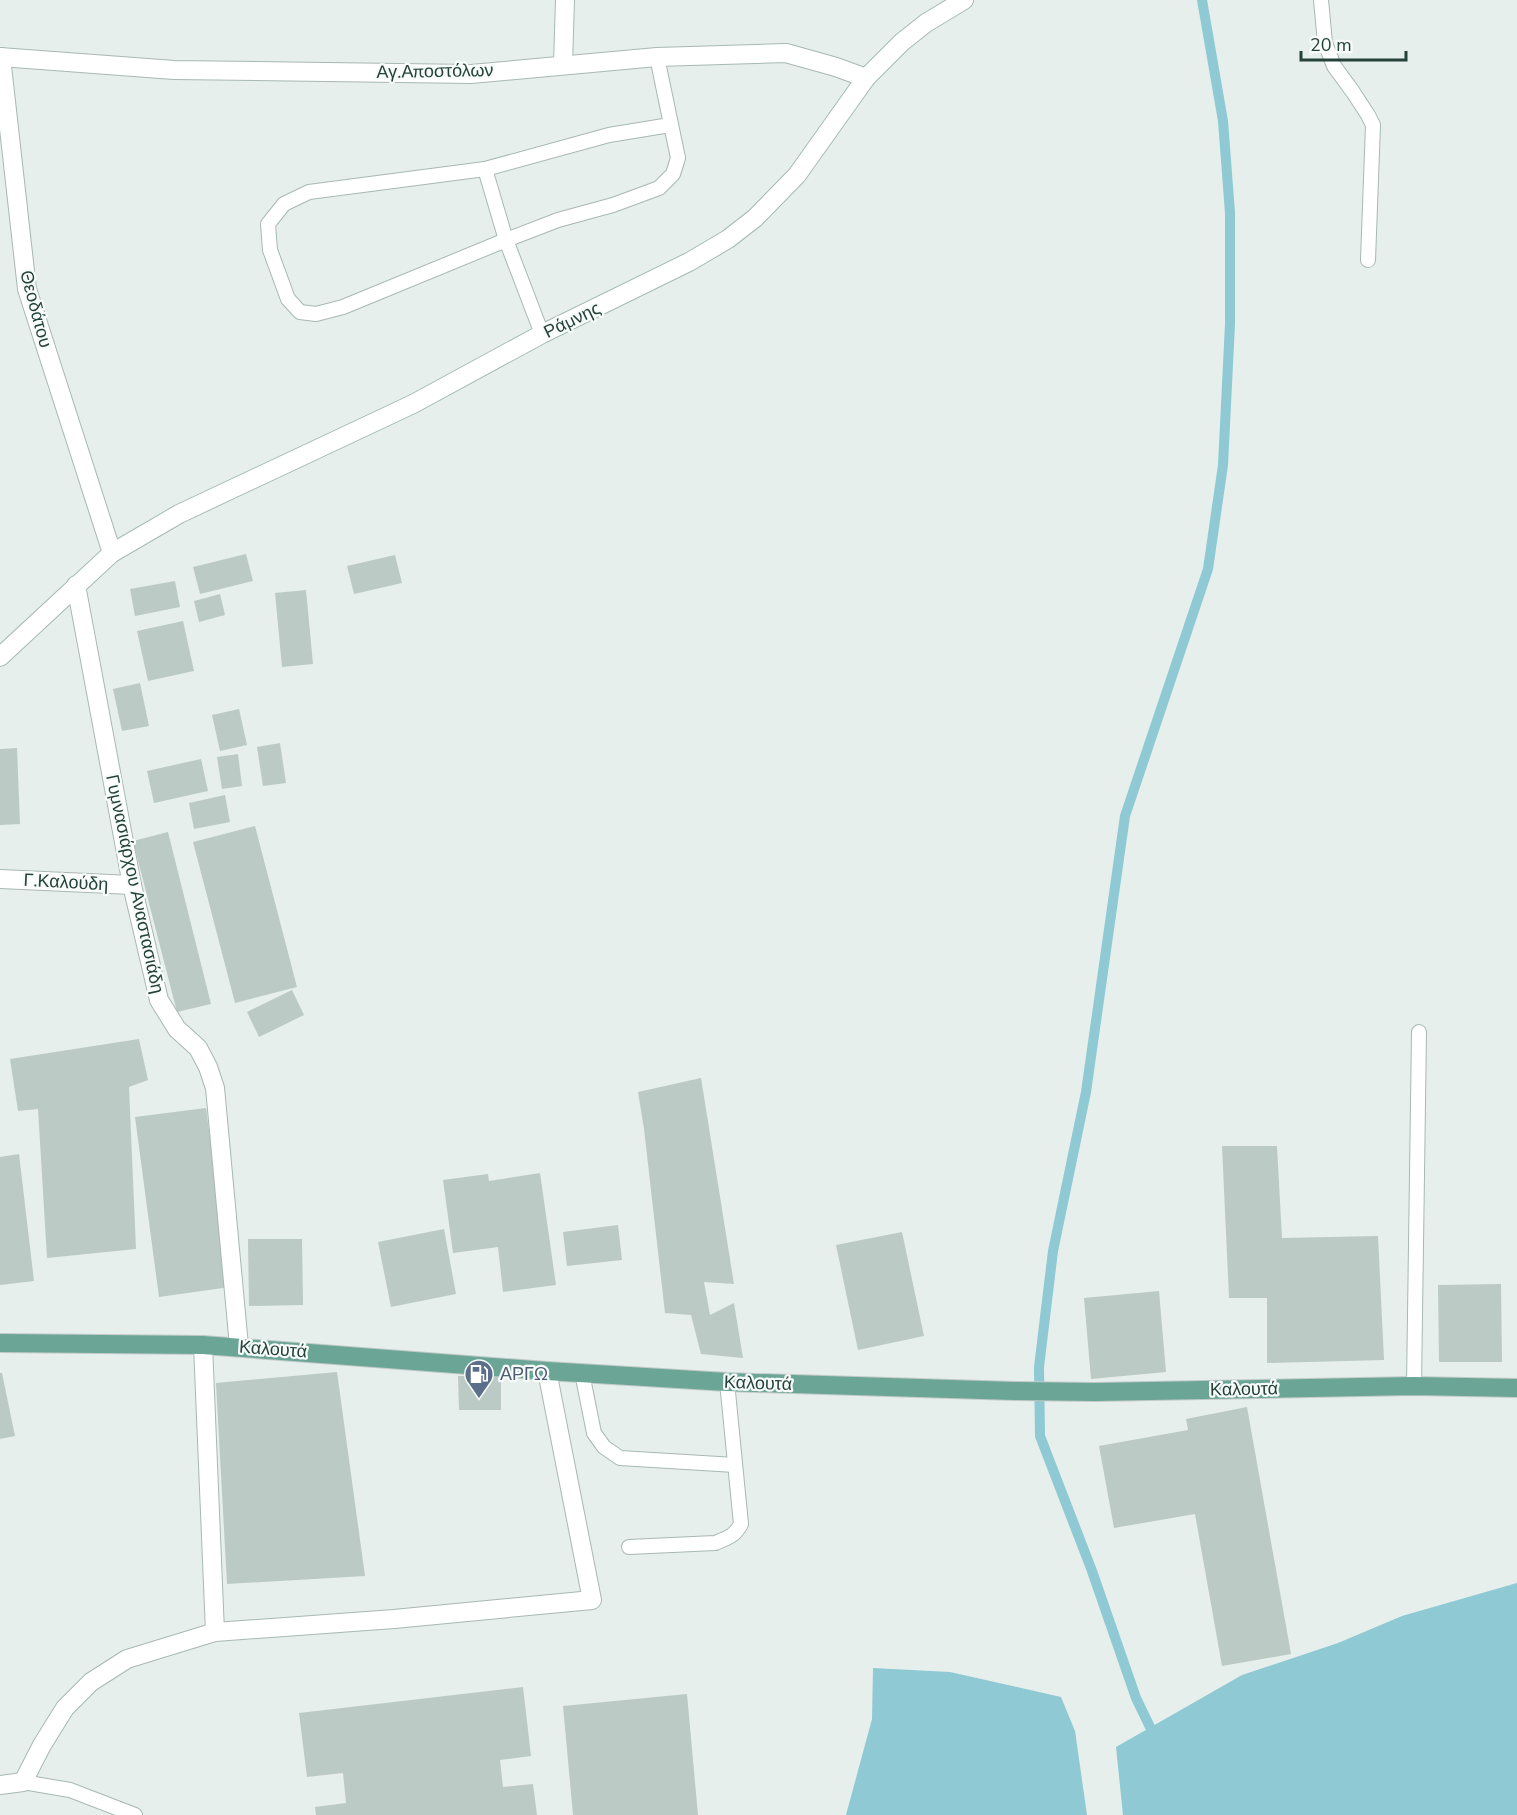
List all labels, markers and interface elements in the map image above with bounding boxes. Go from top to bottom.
scale bar [1301,24,1406,62]
text: 20 m [1310,33,1352,57]
street label: Αγ.Αποστόλων [376,58,494,84]
street label: Θεοδάτου [14,268,58,350]
street label: Ράμνης [540,296,605,344]
street label: Γυμνασιάρχου Αναστασιάδη [100,772,170,996]
street label: Γ.Καλούδη [23,868,109,896]
street label: Καλουτά [238,1335,308,1363]
fuel station icon: ΑΡΓΩ [463,1358,495,1400]
place label: ΑΡΓΩ [500,1362,548,1386]
street label: Καλουτά [724,1370,792,1396]
street label: Καλουτά [1210,1376,1278,1402]

